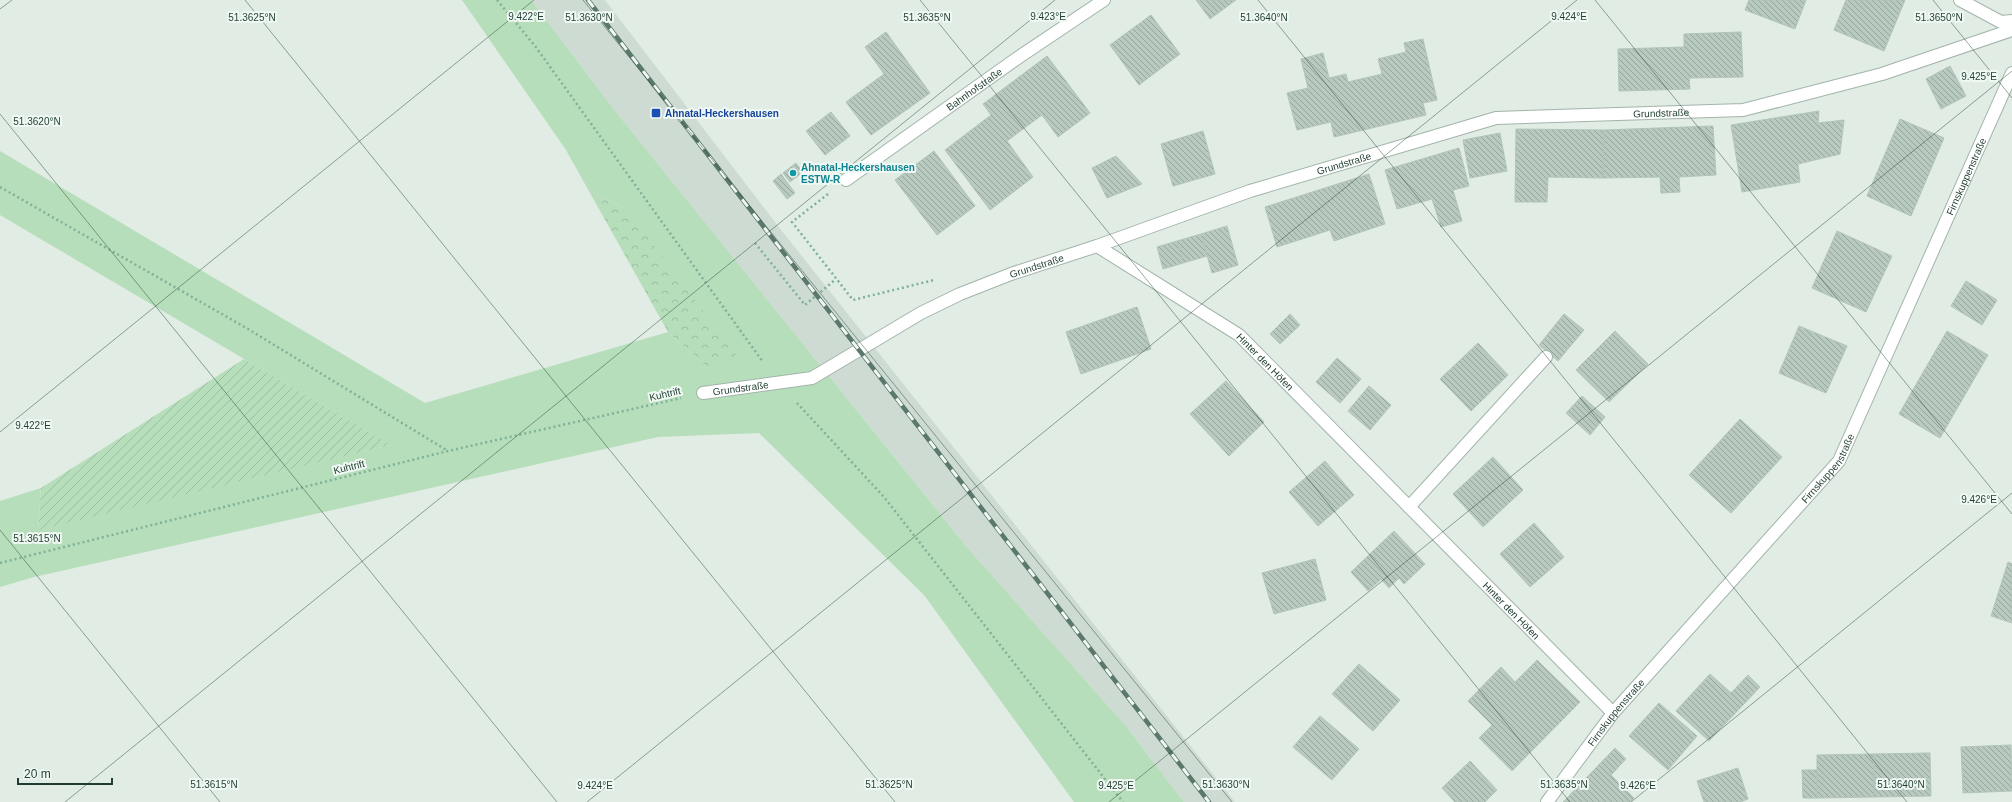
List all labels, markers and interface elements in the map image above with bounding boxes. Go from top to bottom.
text: 9.422°E [508,11,544,22]
text: 9.423°E [1030,11,1066,22]
text: 9.424°E [1551,11,1587,22]
text: 51.3625°N [228,12,276,23]
text: 51.3630°N [565,12,613,23]
text: 51.3635°N [903,12,951,23]
text: 51.3640°N [1240,12,1288,23]
text: 51.3650°N [1915,12,1963,23]
street label: Bahnhofstraße [944,65,1004,113]
text: 9.425°E [1961,71,1997,82]
street label: Grundstraße [1633,106,1690,119]
marker: Ahnatal-Heckershausen [650,107,662,119]
place label: Ahnatal-Heckershausen [665,108,779,119]
text: 51.3620°N [13,116,61,127]
street label: Firnskuppenstraße [1944,136,1988,217]
street label: Grundstraße [1315,150,1373,176]
place label: Ahnatal-Heckershausen ESTW-R [801,162,915,185]
marker: Ahnatal-Heckershausen ESTW-R [788,168,798,178]
street label: Grundstraße [1008,252,1065,280]
street label: Hinter den Höfen [1235,331,1296,392]
street label: Grundstraße [712,378,770,397]
street label: Kuhtrift [648,385,682,403]
text: 9.422°E [15,420,51,431]
street label: Firnskuppenstraße [1799,431,1856,505]
street label: Kuhtrift [332,458,366,476]
text: 9.426°E [1961,494,1997,505]
text: 51.3615°N [13,533,61,544]
street label: Hinter den Höfen [1481,580,1542,641]
street label: Firnskuppenstraße [1585,676,1647,748]
scale bar [18,760,112,786]
text: 20 m [24,767,51,781]
text: 51.3615°N [190,779,238,790]
text: 51.3625°N [865,779,913,790]
text: 51.3630°N [1202,779,1250,790]
text: 51.3635°N [1540,779,1588,790]
text: 51.3640°N [1877,779,1925,790]
text: 9.424°E [577,780,613,791]
text: 9.425°E [1098,780,1134,791]
text: 9.426°E [1620,780,1656,791]

